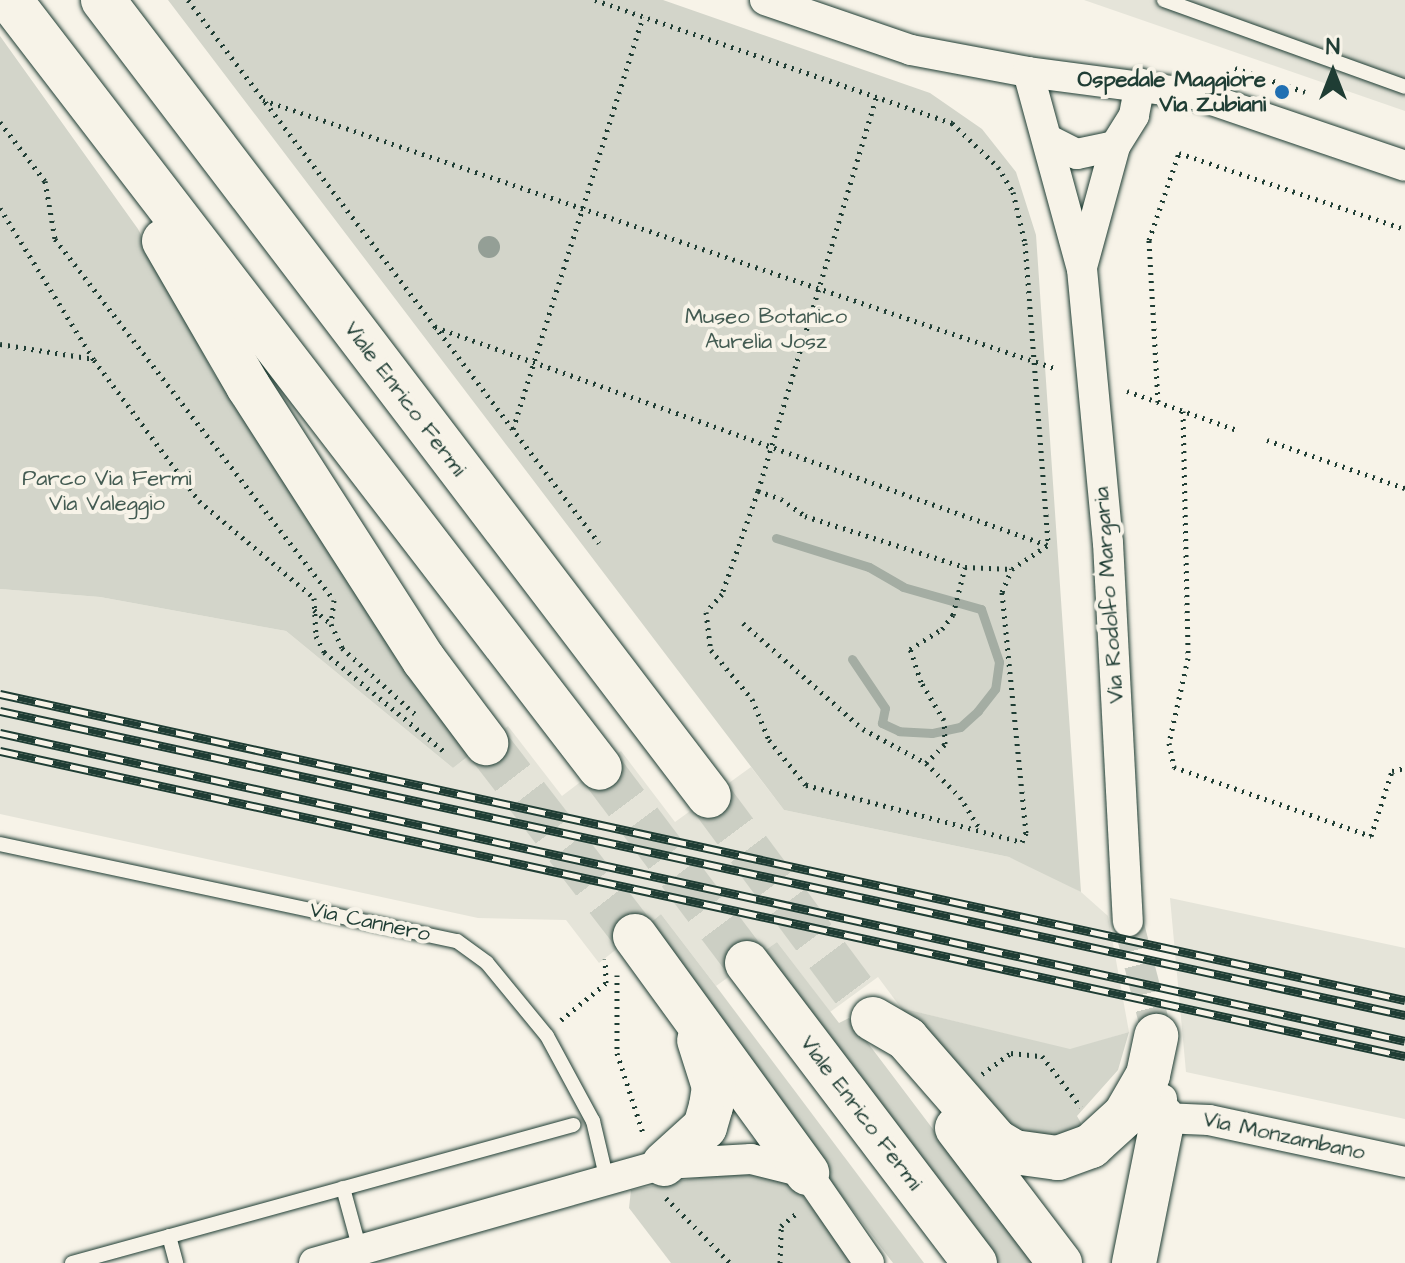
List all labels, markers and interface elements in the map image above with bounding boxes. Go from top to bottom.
north arrow [1293,32,1373,112]
text: N [1326,32,1340,63]
place label: Ospedale Maggiore Via Zubiani [1078,66,1266,118]
marker: Ospedale Maggiore Via Zubiani [1273,83,1291,101]
park label: Museo Botanico Aurelia Josz [685,303,847,354]
street label: Viale Enrico Fermi [338,316,472,482]
park label: Parco Via Fermi Via Valeggio [22,465,192,516]
street label: Via Rodolfo Margaria [1088,486,1130,704]
street label: Via Cannero [307,896,433,948]
street label: Viale Enrico Fermi [794,1030,928,1196]
street label: Via Monzambano [1201,1106,1367,1166]

